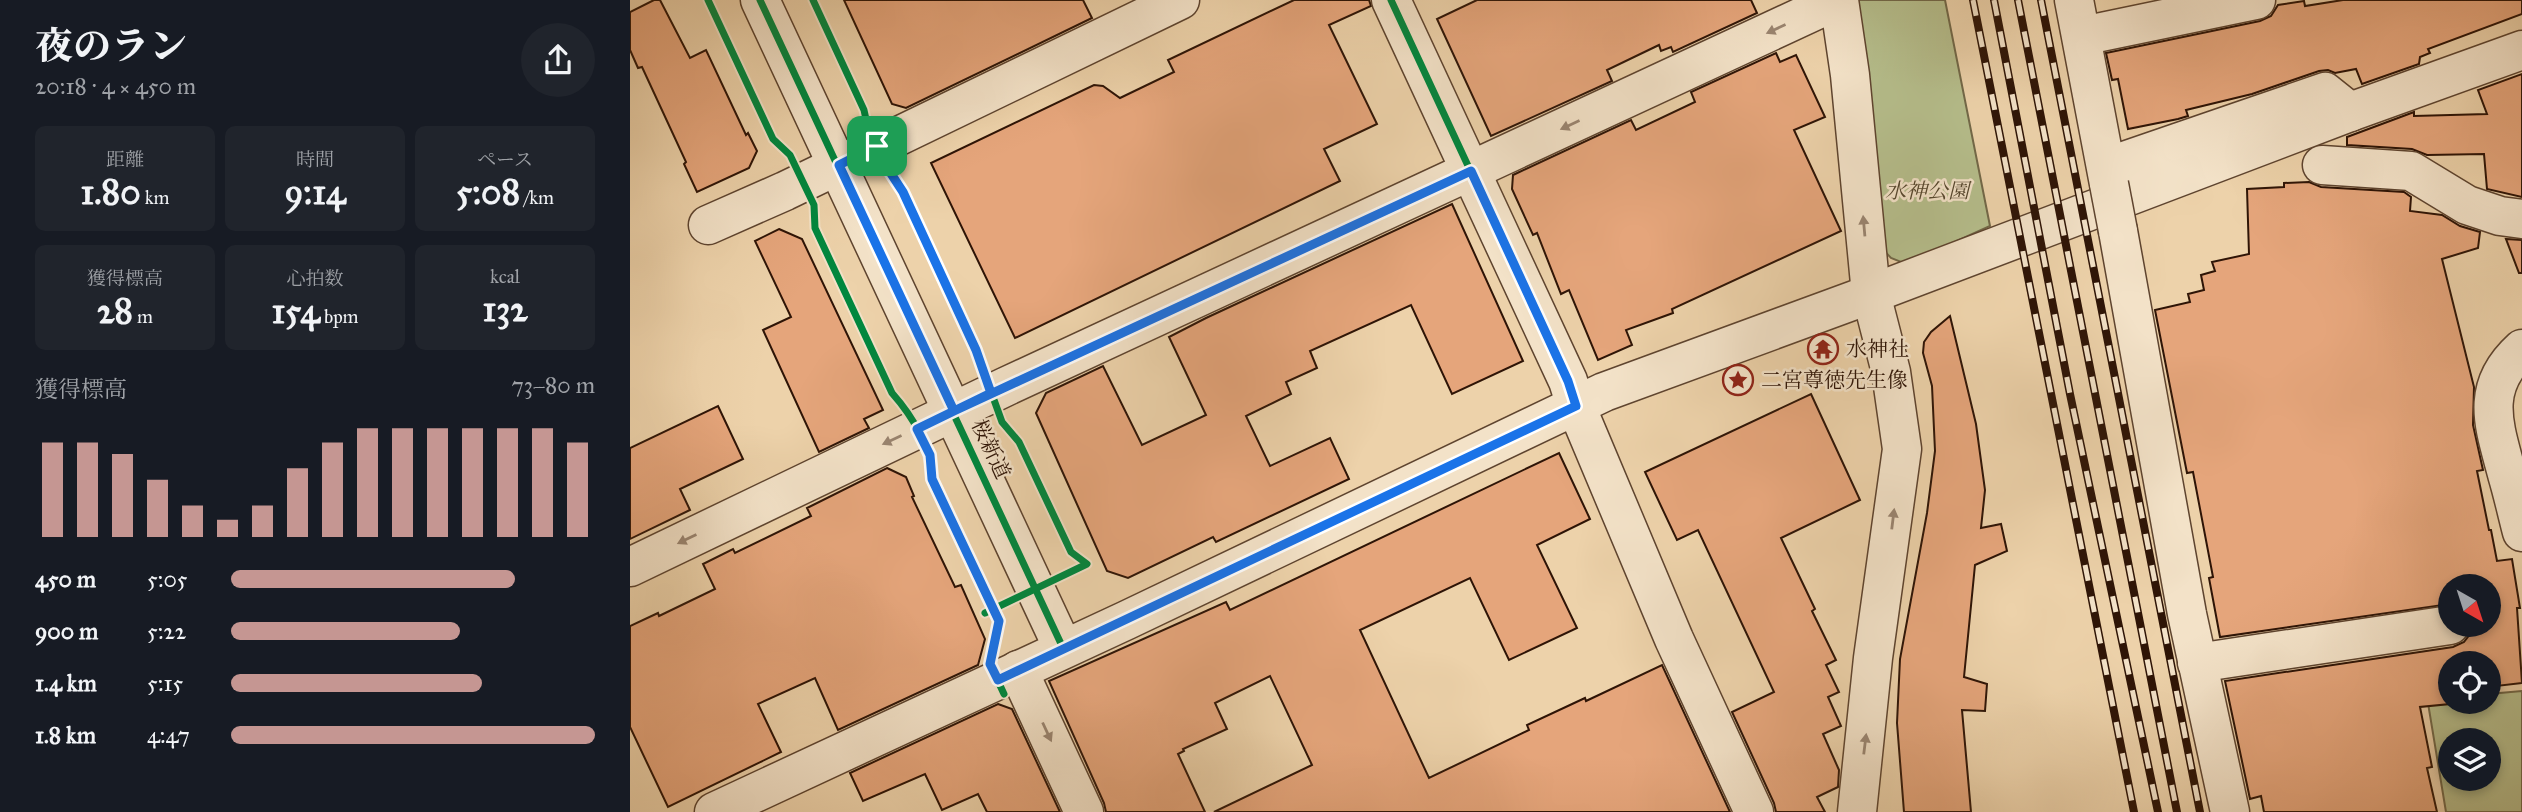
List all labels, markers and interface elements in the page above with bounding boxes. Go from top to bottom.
text: 夜のラン [35,23,187,69]
button: share [521,23,595,97]
one-way arrow [1766,23,1786,35]
text: 20:18 · 4 × 450 m [35,72,196,100]
pin [847,116,907,176]
one-way arrow [1560,119,1580,130]
icon: arrive [858,127,896,165]
text: 距離 [106,148,144,171]
text: 時間 [296,148,334,171]
text: ペース [477,148,533,171]
text: 1.80 [81,171,141,214]
text: 9:14 [285,171,345,214]
text: 5:08 [456,171,520,214]
park label: 水神公園 [1885,178,1972,204]
text: km [141,186,169,209]
text: /km [520,186,554,209]
one-way arrow [1859,215,1870,237]
text: kcal [490,265,520,288]
text: 獲得標高 [87,267,163,290]
text: 心拍数 [286,267,344,290]
text: 132 [482,288,528,331]
text: 28 [97,290,133,333]
text: 154 [271,290,320,333]
text: m [133,305,153,328]
text: bpm [320,305,359,328]
temple icon: 水神社 [1806,332,1840,366]
place label: 水神社 [1846,336,1909,362]
place icon: 二宮尊徳先生像 [1721,363,1755,397]
place label: 二宮尊徳先生像 [1761,367,1908,393]
text: 73–80 m [512,371,595,399]
text: 獲得標高 [35,375,127,403]
street label: 桜新道 [966,415,1016,483]
one-way arrow [882,435,902,446]
one-way arrow [1887,507,1898,529]
one-way arrow [677,533,697,545]
text: 450 m [35,565,96,593]
text: 5:05 [147,565,188,593]
north arrow [2438,574,2501,637]
map controls [2438,574,2501,791]
text: 900 m [35,617,98,645]
text: 5:22 [147,617,186,645]
button: locate [2438,651,2501,714]
text: 1.4 km [35,669,97,697]
text: 5:15 [147,669,183,697]
text: 1.8 km [35,721,96,749]
text: 4:47 [147,721,190,749]
one-way arrow [1041,722,1053,742]
button: layers [2438,728,2501,791]
one-way arrow [1860,733,1871,755]

